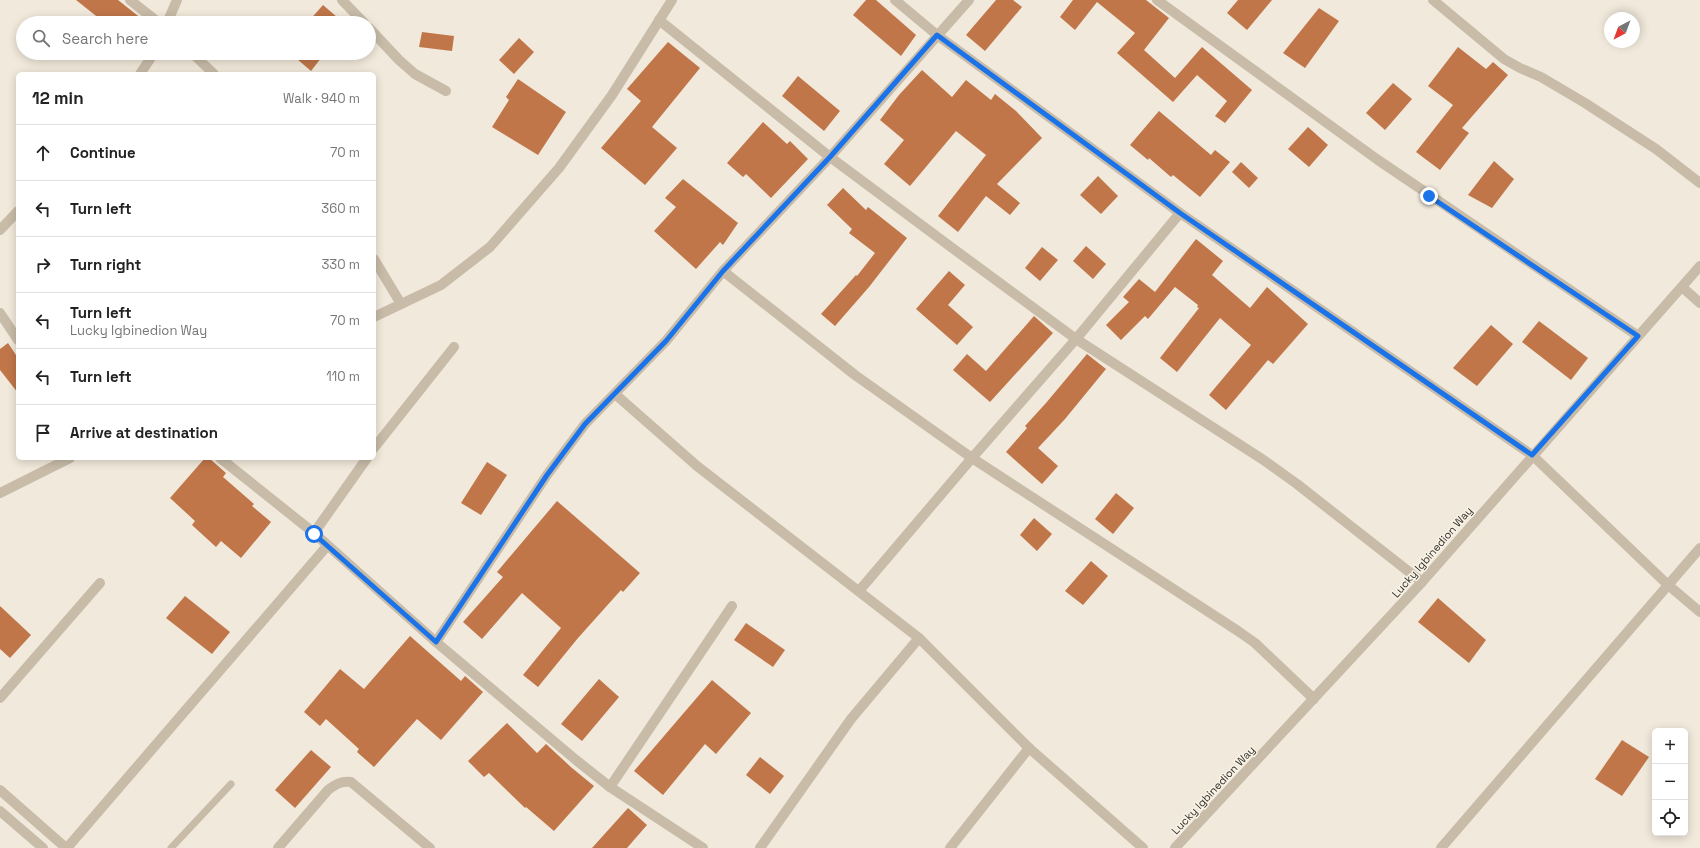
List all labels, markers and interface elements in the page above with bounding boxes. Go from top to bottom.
north arrow [1604,12,1640,48]
search box [16,16,376,60]
icon: search [30,27,52,49]
text: Search here [62,29,148,48]
text: 12 min [32,87,84,109]
text: Walk · 940 m [283,90,360,107]
icon: ahead [32,142,54,164]
text: Continue [70,143,136,162]
text: 70 m [330,144,360,161]
route end [1420,187,1438,205]
icon: left [32,198,54,220]
text: Turn left [70,199,132,218]
text: 360 m [321,200,360,217]
icon: right [32,254,54,276]
text: Turn right [70,255,141,274]
text: 330 m [321,256,360,273]
text: Turn left [70,303,132,322]
icon: left [32,310,54,332]
text: 70 m [330,312,360,329]
text: Lucky Igbinedion Way [70,322,207,339]
icon: left [32,366,54,388]
text: Turn left [70,367,132,386]
text: 110 m [326,368,360,385]
icon: arrive [32,422,54,444]
text: Arrive at destination [70,423,218,442]
street label: Lucky Igbinedion Way [1389,504,1475,600]
route start [305,525,323,543]
map controls [1652,728,1688,836]
button: + [1652,728,1688,764]
street label: Lucky Igbinedion Way [1168,743,1258,837]
button: − [1652,764,1688,800]
button: locate [1652,800,1688,836]

